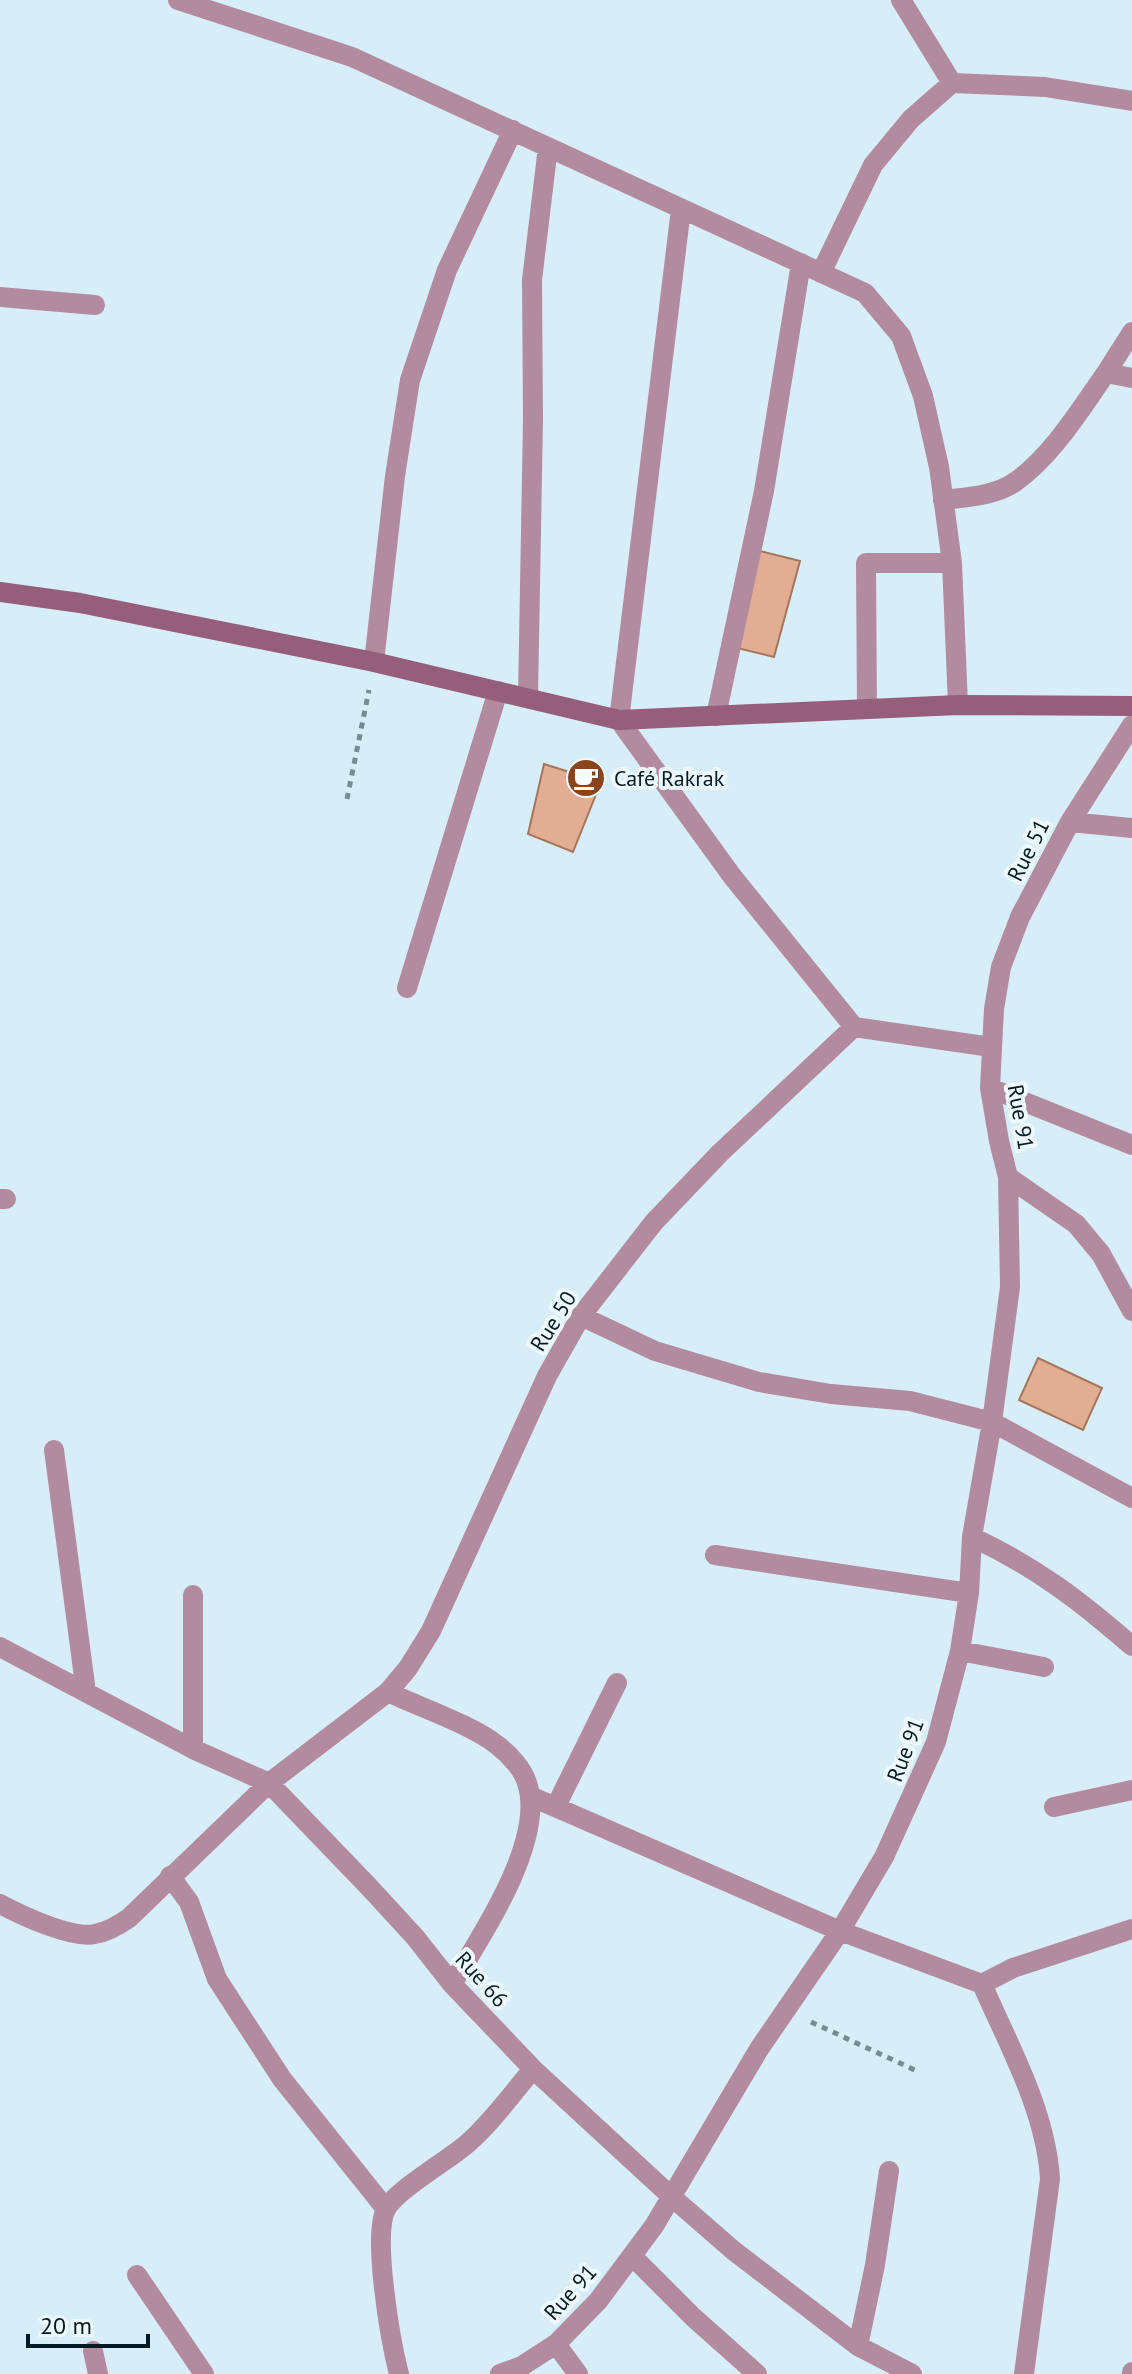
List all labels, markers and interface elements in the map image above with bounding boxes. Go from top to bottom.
cafe icon: Café Rakrak [565,757,607,799]
place label: Café Rakrak [614,764,725,792]
street label: Rue 51 [1001,814,1055,886]
street label: Rue 91 [1002,1082,1040,1152]
street label: Rue 50 [524,1286,582,1356]
street label: Rue 91 [880,1714,930,1786]
street label: Rue 66 [450,1945,514,2013]
street label: Rue 91 [538,2258,602,2326]
scale bar [28,2298,148,2348]
text: 20 m [40,2310,92,2341]

